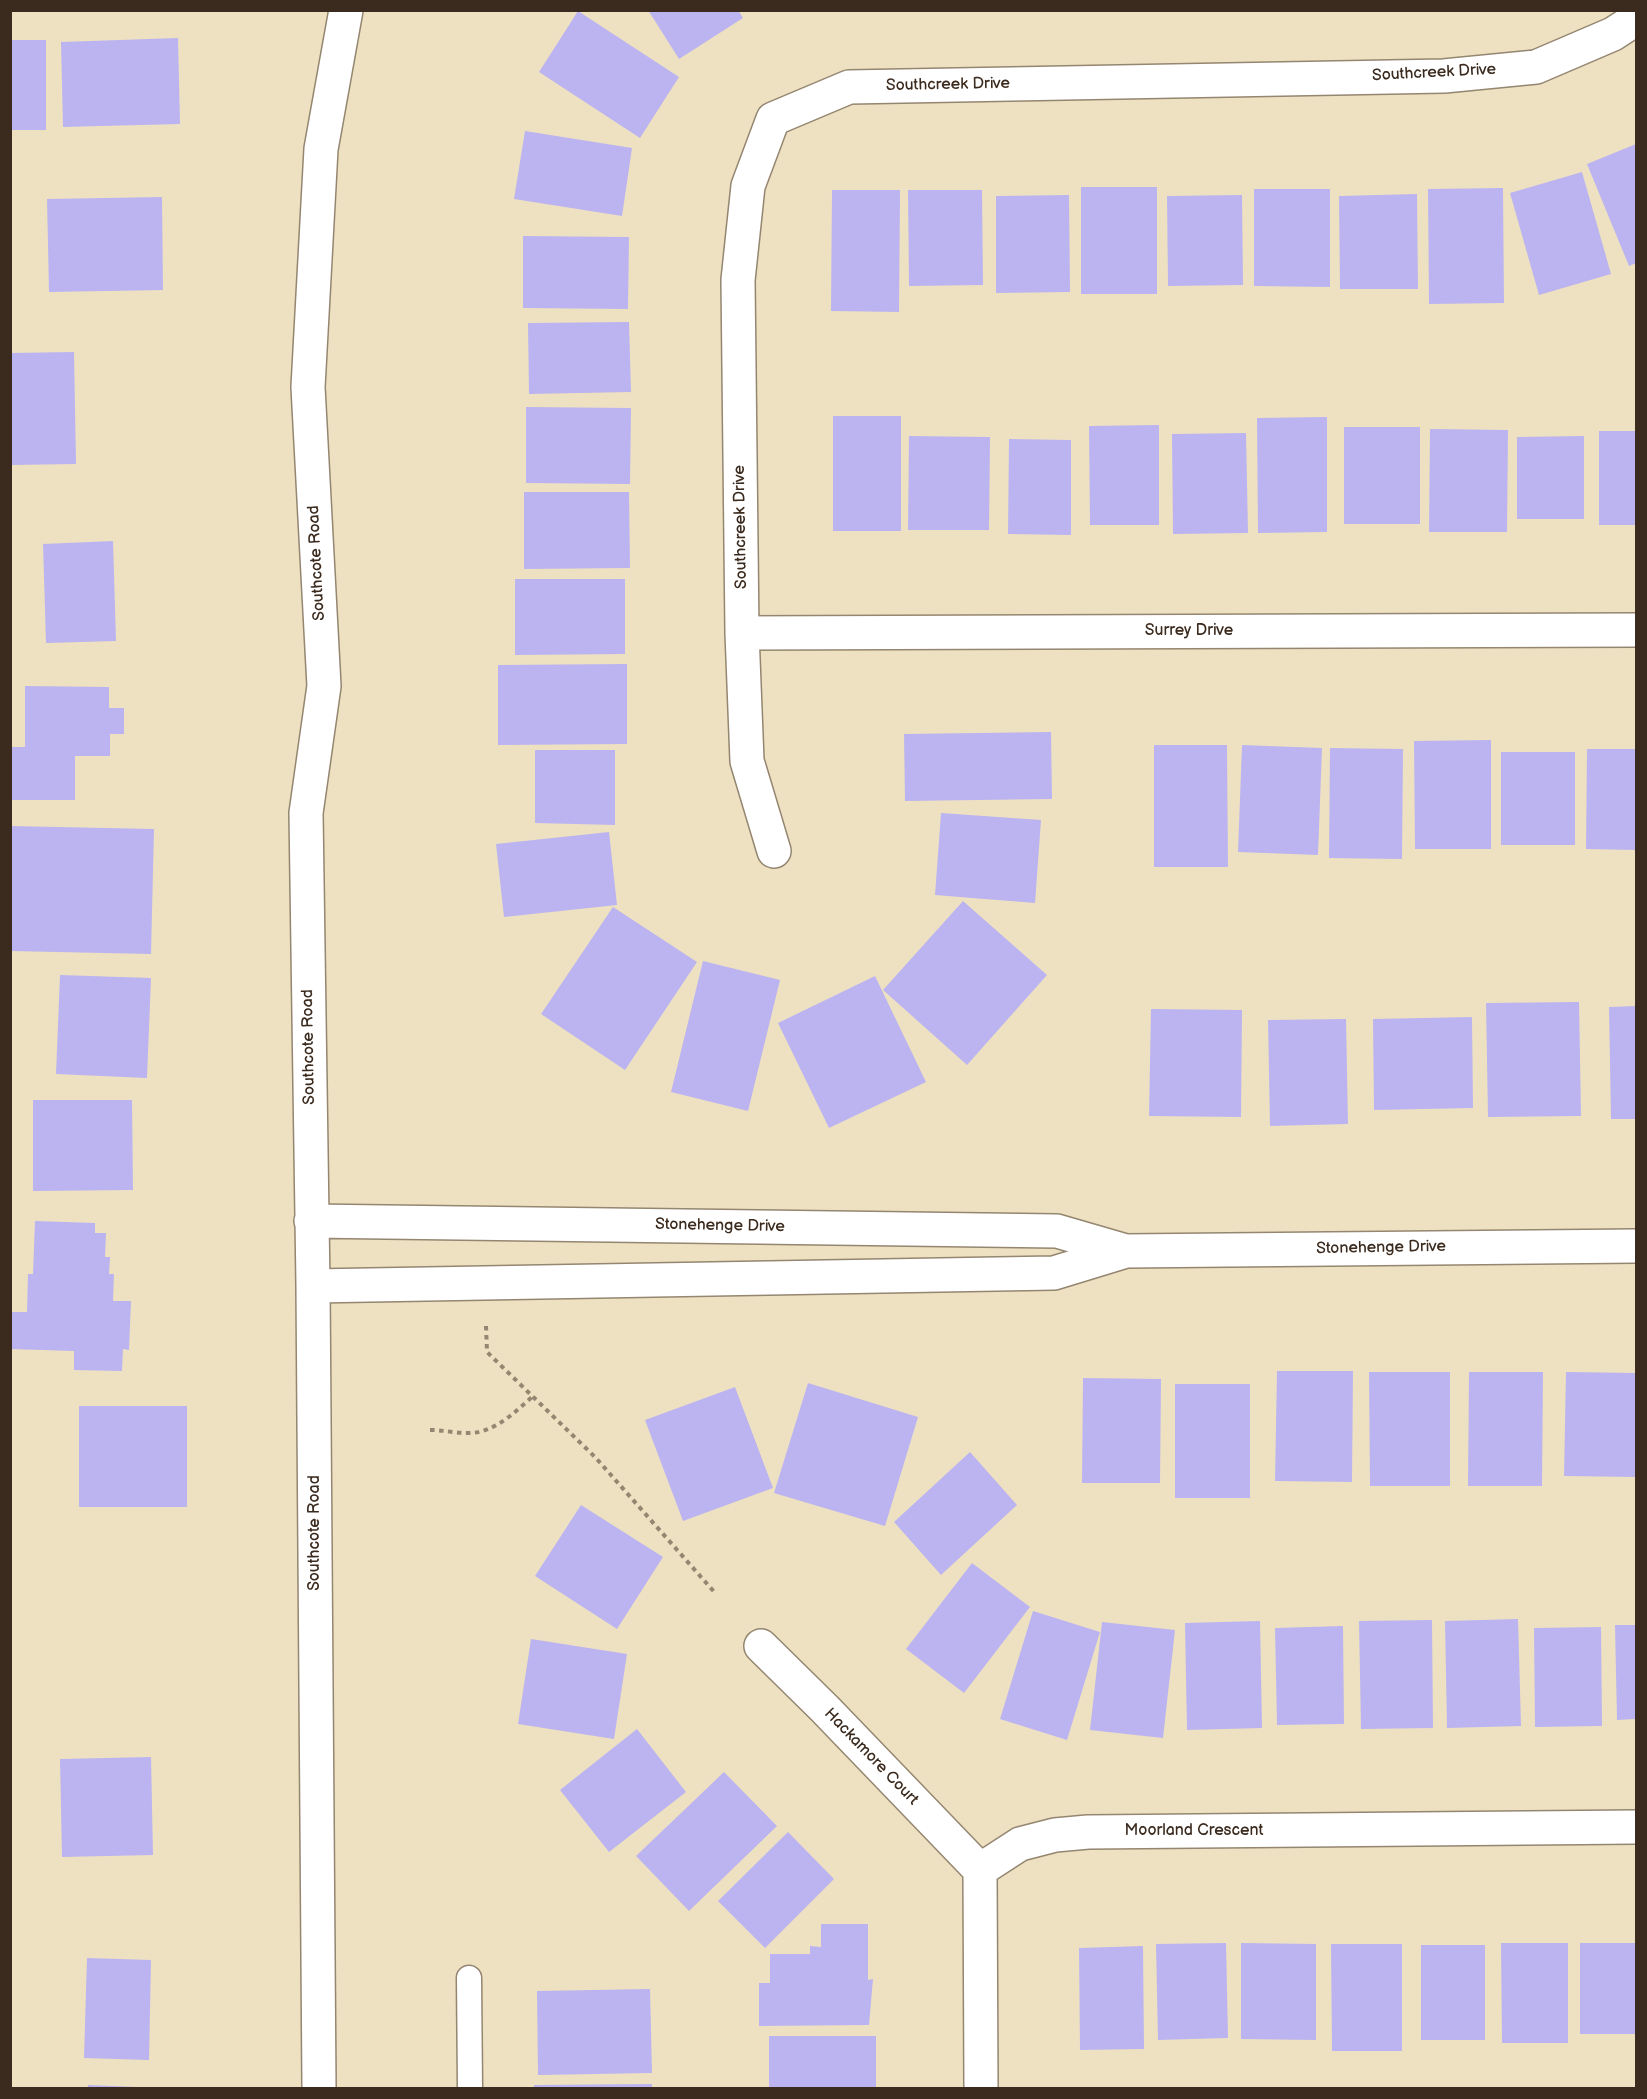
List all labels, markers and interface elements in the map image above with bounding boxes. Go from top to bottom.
street label: Southcreek Drive [1372,60,1496,86]
street label: Southcreek Drive [886,74,1010,96]
street label: Southcreek Drive [730,465,752,589]
street label: Southcote Road [304,505,330,621]
street label: Surrey Drive [1145,621,1233,641]
street label: Southcote Road [298,989,320,1105]
street label: Stonehenge Drive [655,1215,785,1237]
street label: Stonehenge Drive [1316,1237,1446,1259]
street label: Southcote Road [305,1475,325,1591]
street label: Hackamore Court [820,1704,922,1810]
street label: Moorland Crescent [1125,1821,1263,1841]

